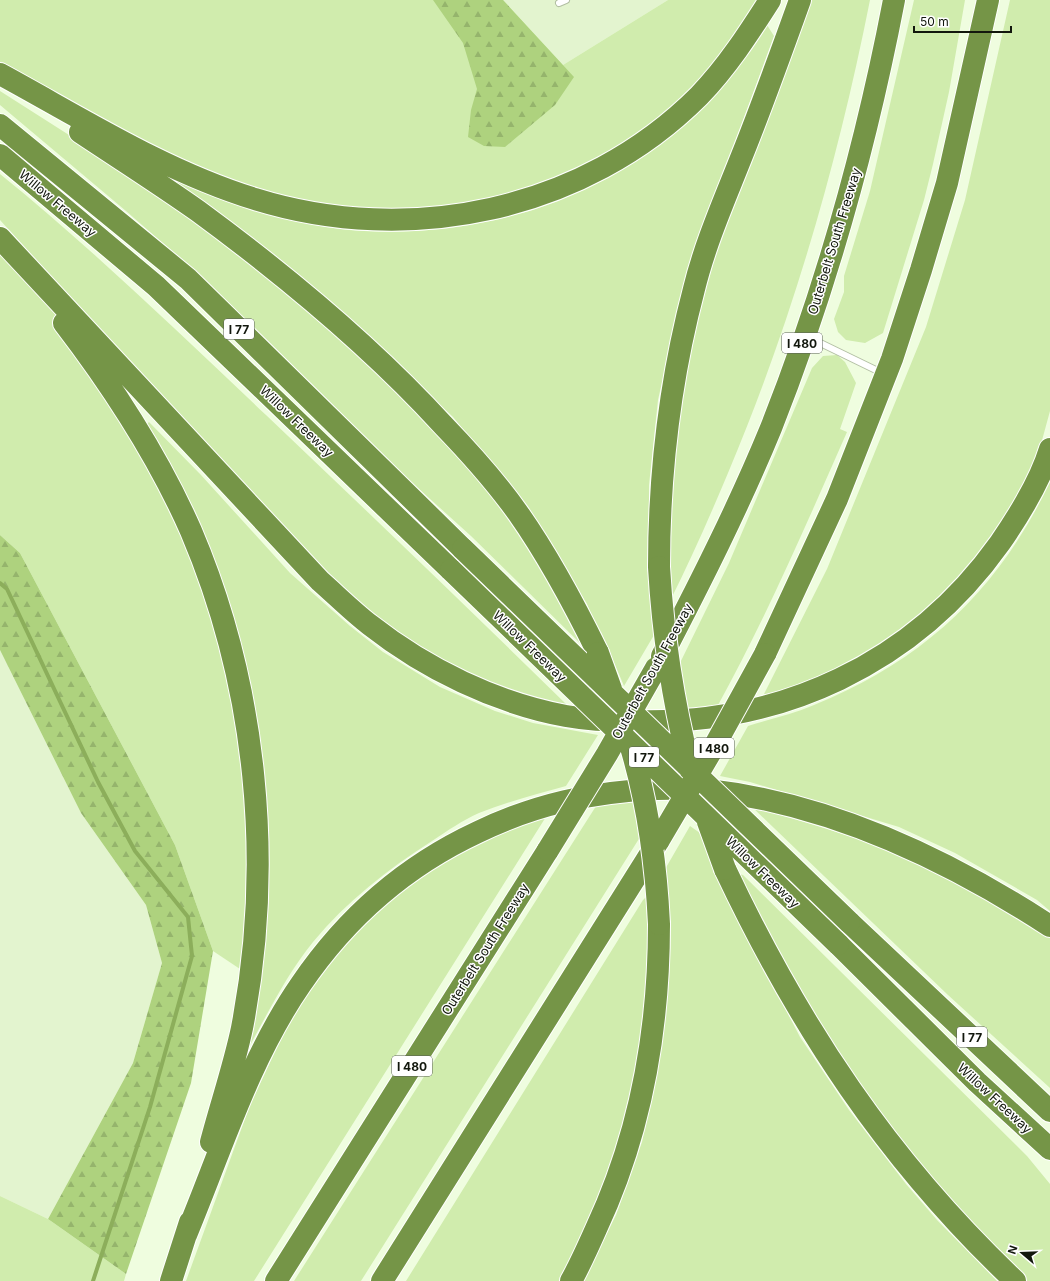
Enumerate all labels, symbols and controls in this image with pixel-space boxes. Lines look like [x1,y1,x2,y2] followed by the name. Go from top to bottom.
[914,8,1011,34] scale bar
[920,14,949,29] text: 50 m
[16,166,100,240] street label: Willow Freeway
[804,166,864,316] street label: Outerbelt South Freeway
[224,319,254,339] road number: I 77
[782,333,822,353] road number: I 480
[257,382,337,460] street label: Willow Freeway
[608,600,696,742] street label: Outerbelt South Freeway
[490,607,570,685] street label: Willow Freeway
[694,738,734,758] road number: I 480
[629,747,659,767] road number: I 77
[723,833,803,911] street label: Willow Freeway
[438,880,532,1018] street label: Outerbelt South Freeway
[957,1027,987,1047] road number: I 77
[392,1056,432,1076] road number: I 480
[954,1059,1036,1137] street label: Willow Freeway
[1002,1233,1042,1273] north arrow
[1005,1243,1021,1256] text: N

